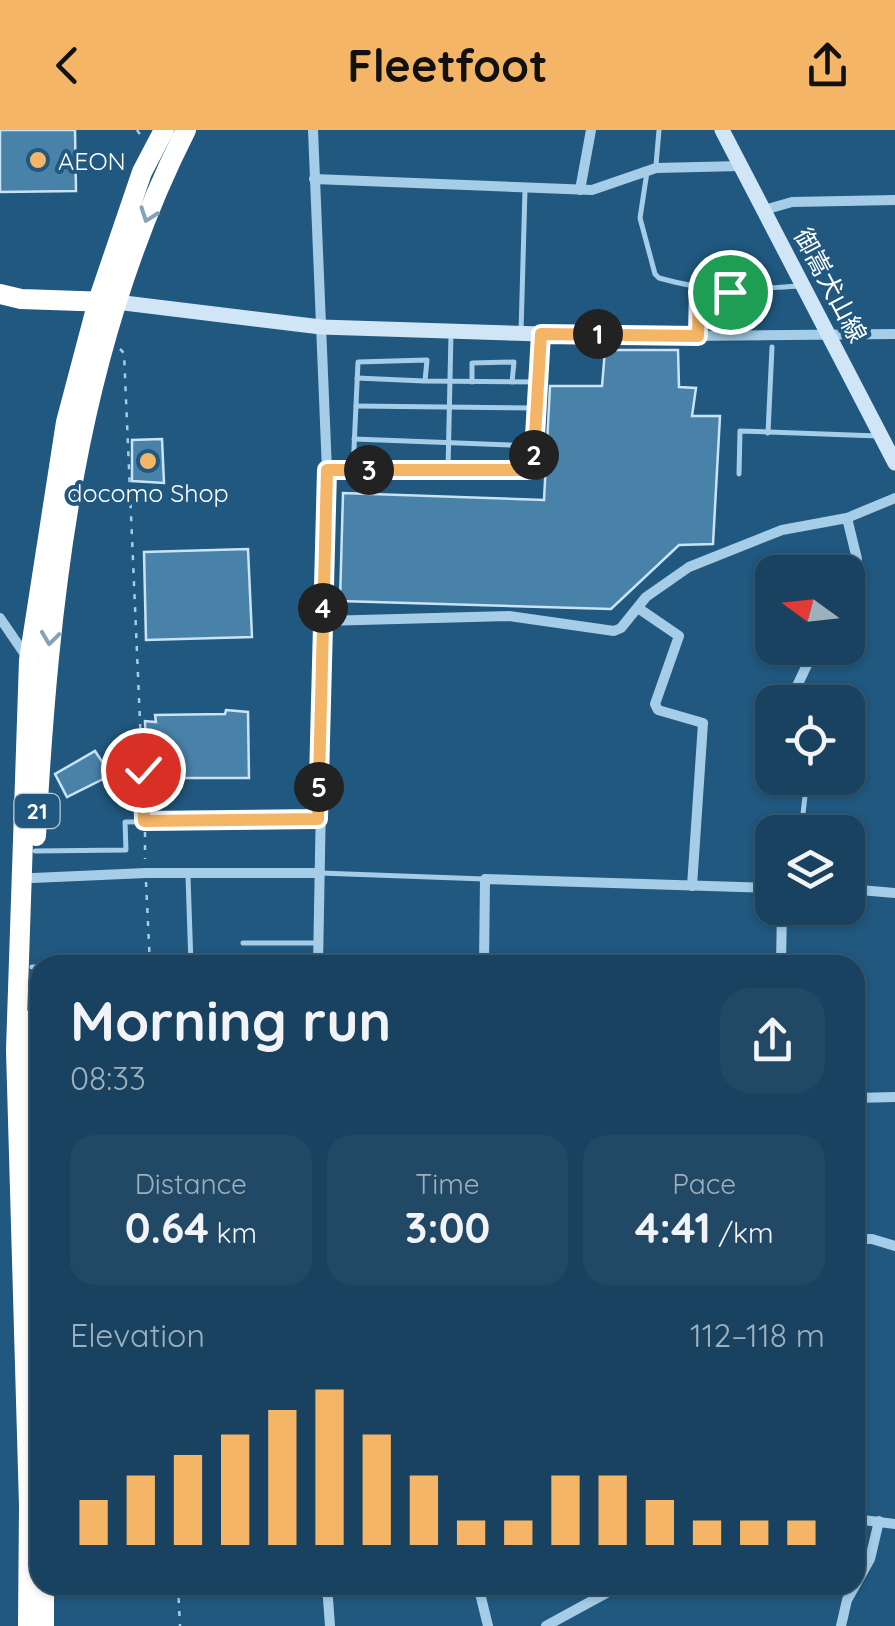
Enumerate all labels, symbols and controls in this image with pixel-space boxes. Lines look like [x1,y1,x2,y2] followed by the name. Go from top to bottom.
[347,37,548,93] text: Fleetfoot
[40,38,95,93] icon: back
[800,38,855,93] icon: share
[58,145,126,176] place label: AEON
[27,149,49,171] marker: AEON
[139,205,160,222] one-way arrow
[788,223,874,347] street label: 御嵩犬山線
[688,250,773,335] pin
[703,265,758,320] icon: arrive
[573,309,623,359] pin: 1
[593,316,603,351] text: 1
[509,430,559,480] pin: 2
[526,437,542,472] text: 2
[344,445,394,495] pin: 3
[137,450,159,472] marker: docomo Shop
[361,452,377,487] text: 3
[67,477,229,508] place label: docomo Shop
[755,555,865,665] north arrow
[755,555,865,925] map controls
[298,583,348,633] pin: 4
[315,590,331,625] text: 4
[41,629,62,646] one-way arrow
[755,685,865,795] button: locate
[101,728,186,813] pin
[116,743,171,798] icon: check
[294,762,344,812] pin: 5
[311,769,327,804] text: 5
[15,794,60,828] road number: 21
[755,815,865,925] button: layers
[70,986,391,1055] text: Morning run
[720,988,825,1093] button: share
[70,1058,146,1098] text: 08:33
[135,1166,247,1201] text: Distance
[415,1166,480,1201] text: Time
[672,1166,736,1201] text: Pace
[125,1201,209,1254] text: 0.64
[405,1201,490,1254] text: 3:00
[635,1201,711,1254] text: 4:41
[209,1215,257,1250] text: km
[711,1215,774,1250] text: /km
[70,1315,205,1355] text: Elevation
[690,1315,825,1355] text: 112–118 m

